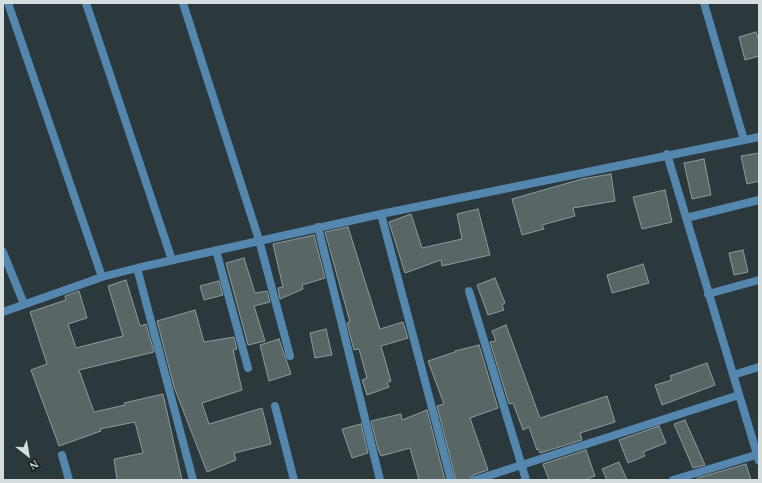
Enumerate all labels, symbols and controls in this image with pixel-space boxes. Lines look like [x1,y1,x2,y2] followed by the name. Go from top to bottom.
[8,435,48,475] north arrow
[28,458,41,472] text: N

